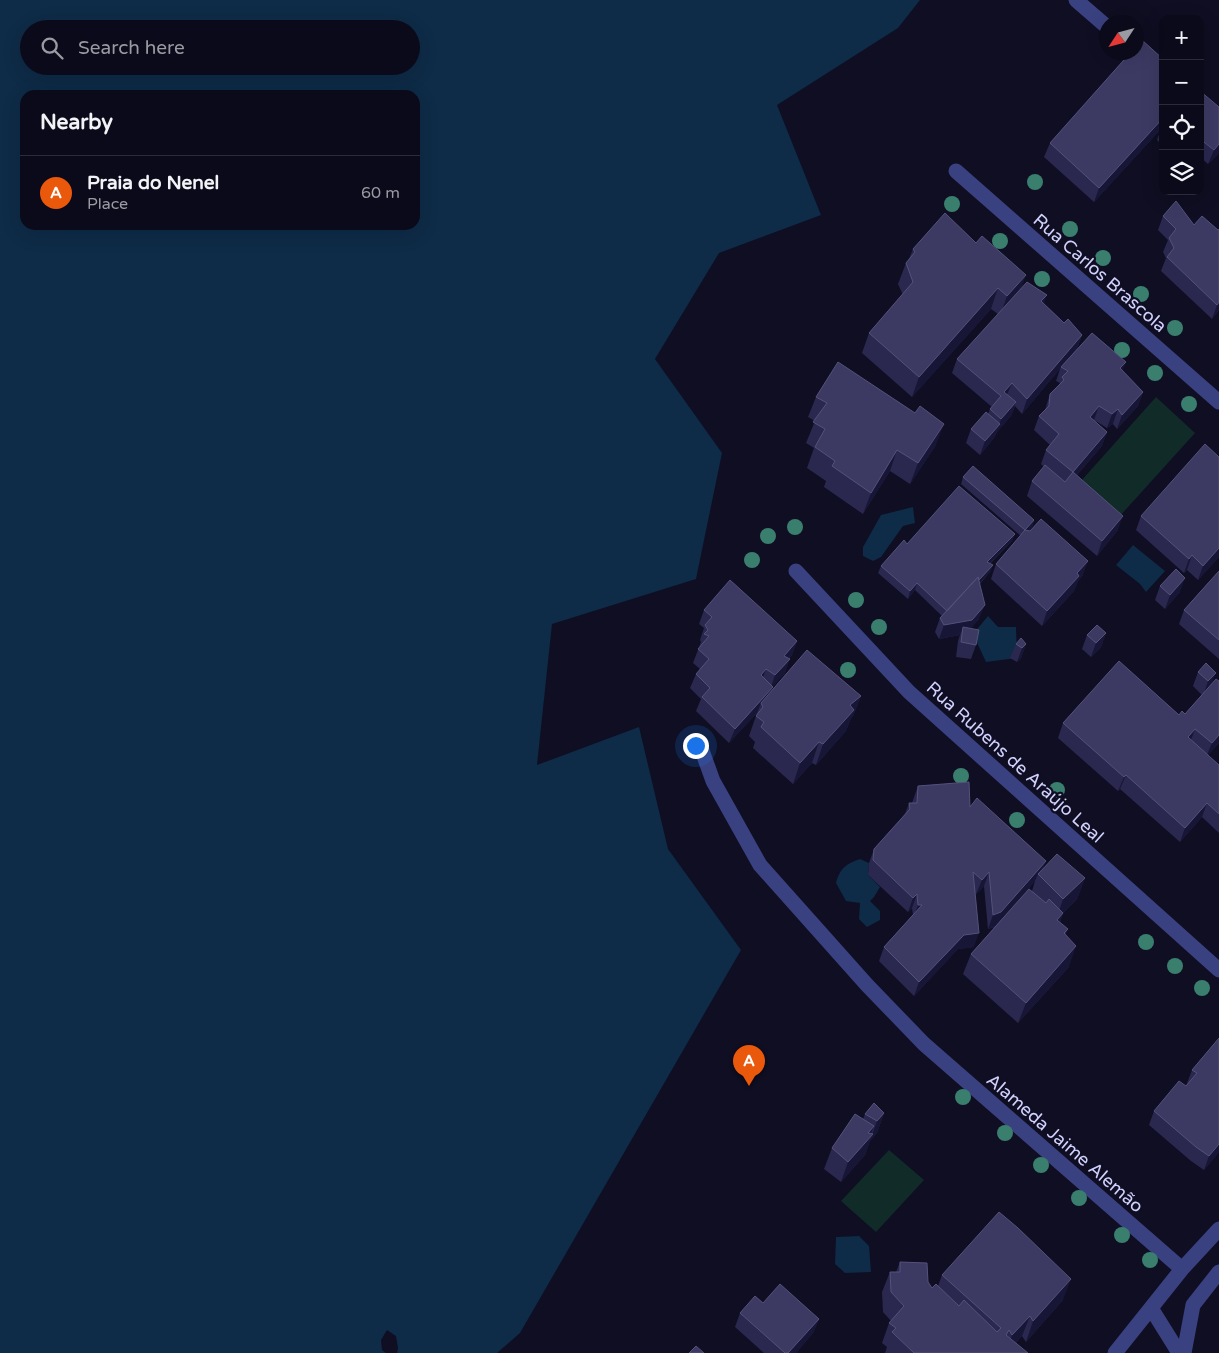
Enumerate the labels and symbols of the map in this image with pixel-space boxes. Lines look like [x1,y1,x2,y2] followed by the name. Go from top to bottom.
[1099,15,1144,60] north arrow
[1029,209,1171,337] street label: Rua Carlos Brascola
[922,677,1108,847] street label: Rua Rubens de Araújo Leal
[683,733,709,759] your location
[733,1045,765,1086] pin: A
[982,1069,1148,1217] street label: Alameda Jaime Alemão

